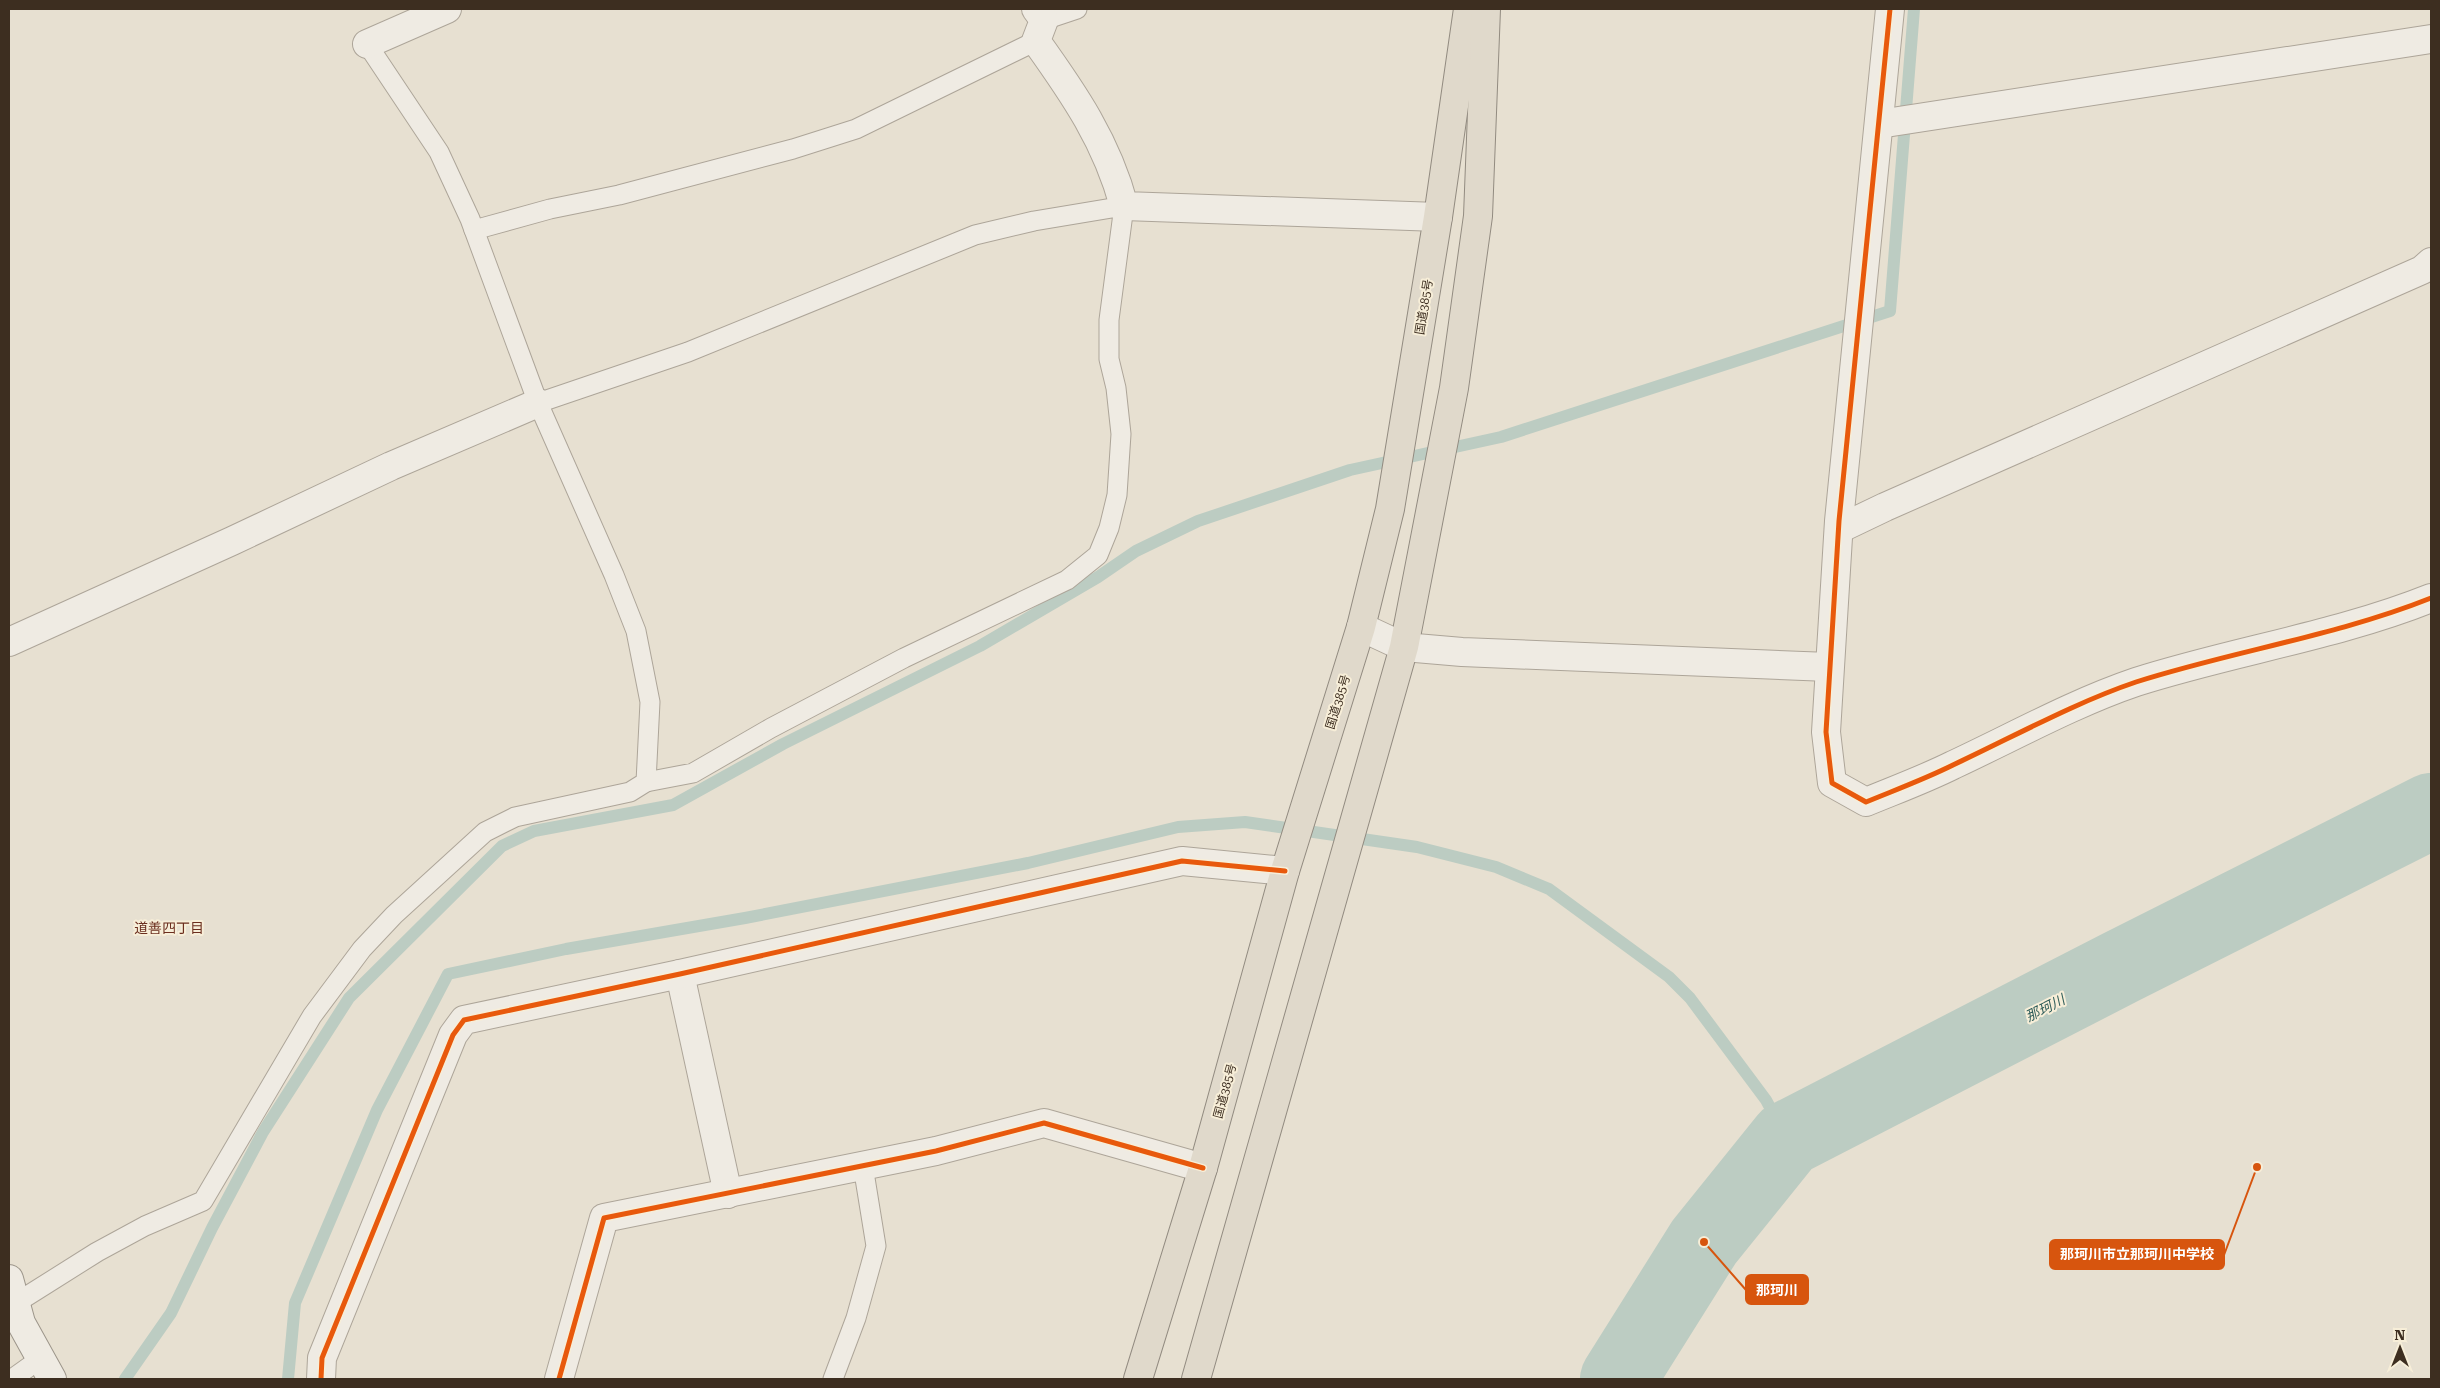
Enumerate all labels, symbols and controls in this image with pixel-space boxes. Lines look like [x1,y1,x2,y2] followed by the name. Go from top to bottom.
[1413,278,1435,336] street label: 国道385号
[1323,673,1353,731] street label: 国道385号
[134,920,204,936] district label: 道善四丁目
[2023,990,2069,1025] water label: 那珂川
[1211,1062,1239,1120] street label: 国道385号
[2050,1240,2224,1269] callout: 那珂川市立那珂川中学校
[2060,1246,2214,1262] text: 那珂川市立那珂川中学校
[1746,1275,1808,1304] callout: 那珂川
[1756,1282,1798,1298] text: 那珂川
[2375,1323,2425,1373] north arrow
[2395,1327,2406,1343] text: N

